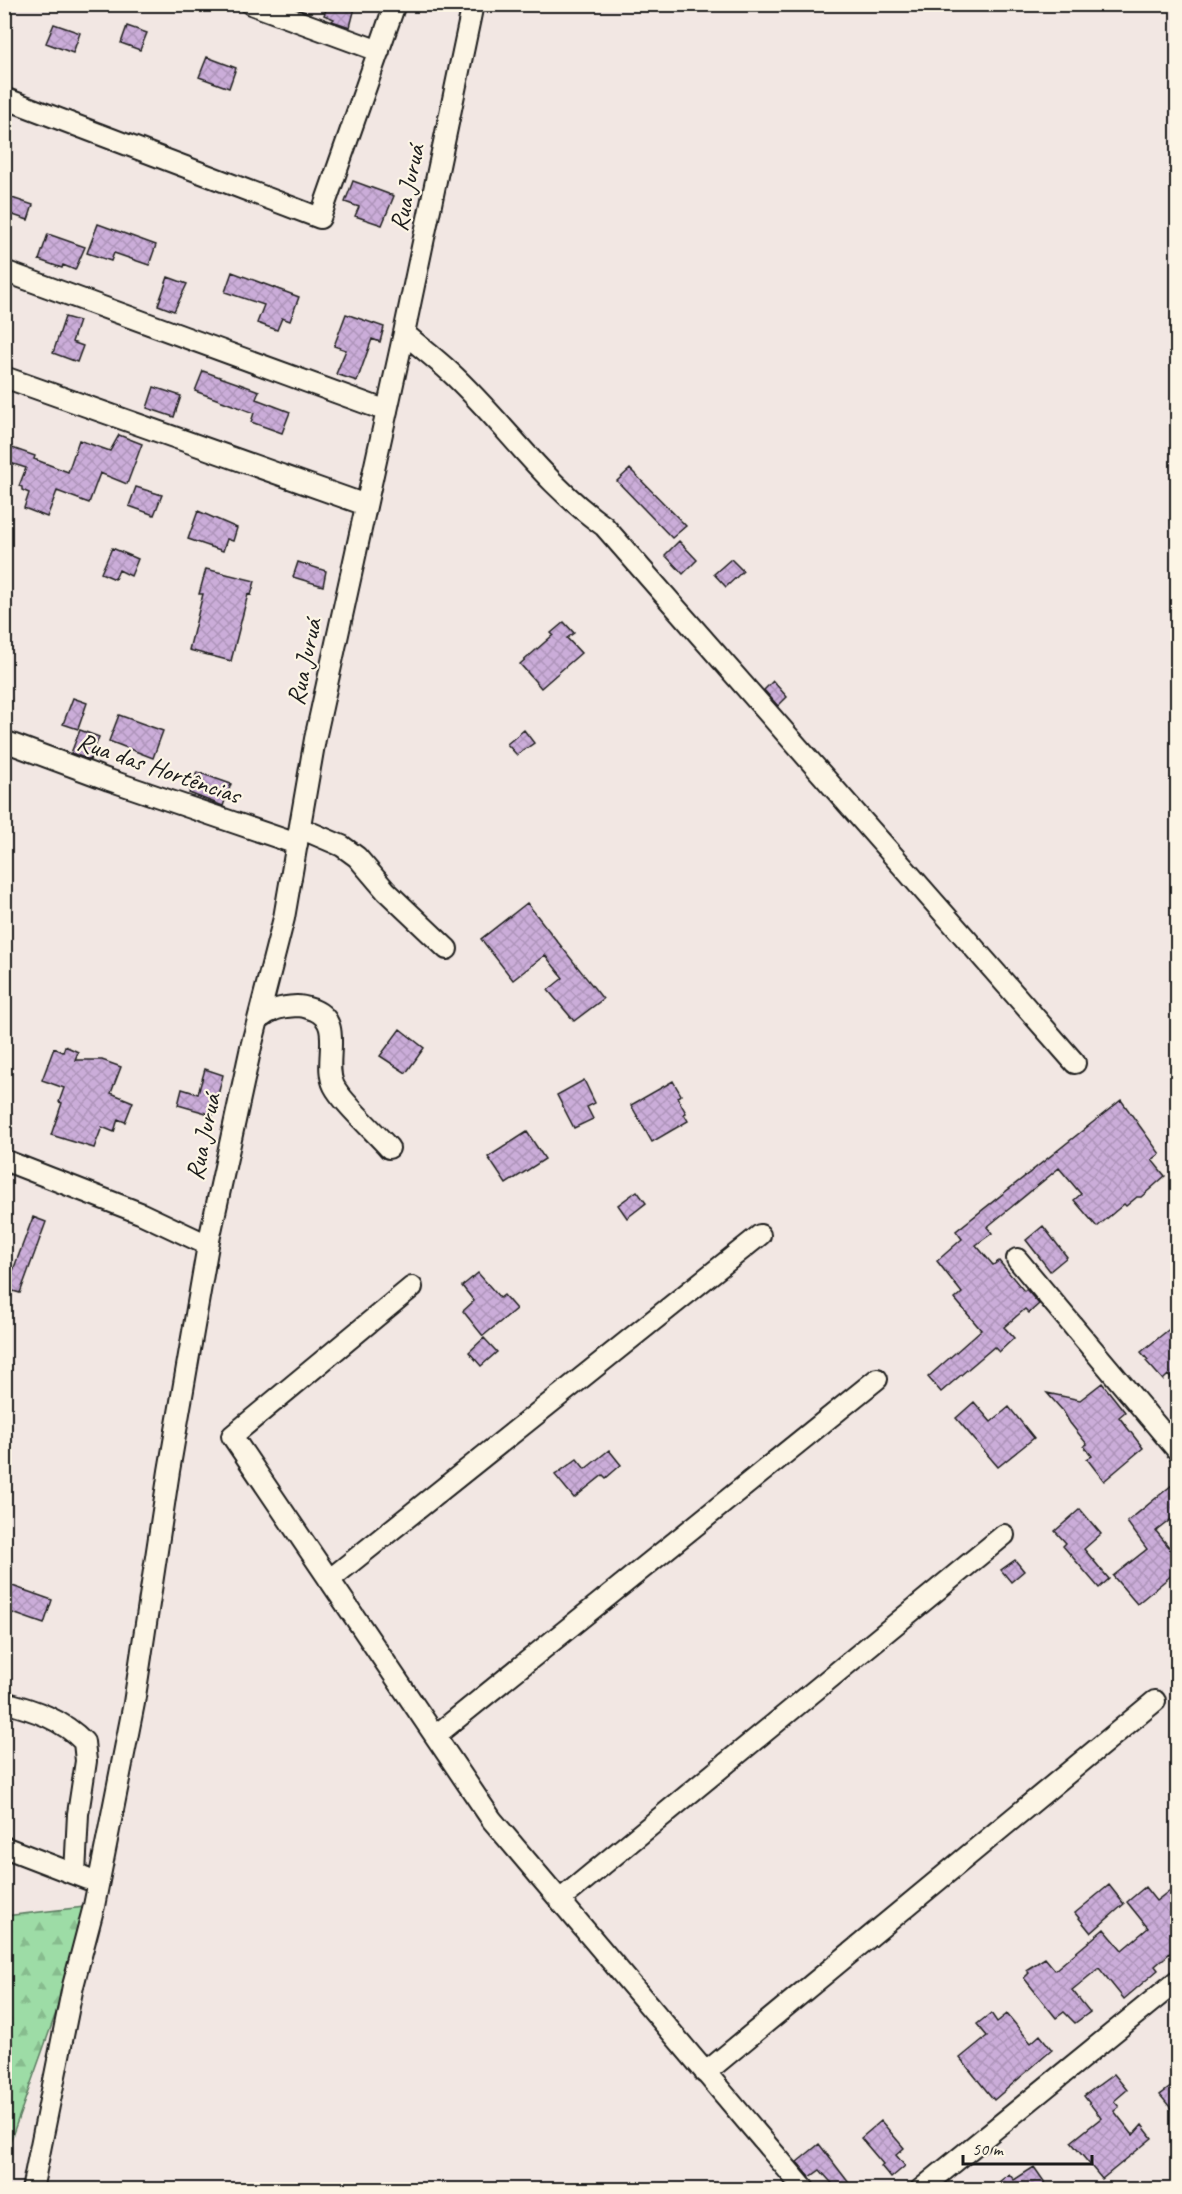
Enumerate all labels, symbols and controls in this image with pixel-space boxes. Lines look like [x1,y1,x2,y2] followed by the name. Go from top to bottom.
[382,139,433,234] street label: Rua Juruá
[279,613,330,708] street label: Rua Juruá
[73,725,247,812] street label: Rua das Hortências
[178,1088,229,1183] street label: Rua Juruá
[963,2128,1092,2166] scale bar
[972,2138,1005,2160] text: 50 m

